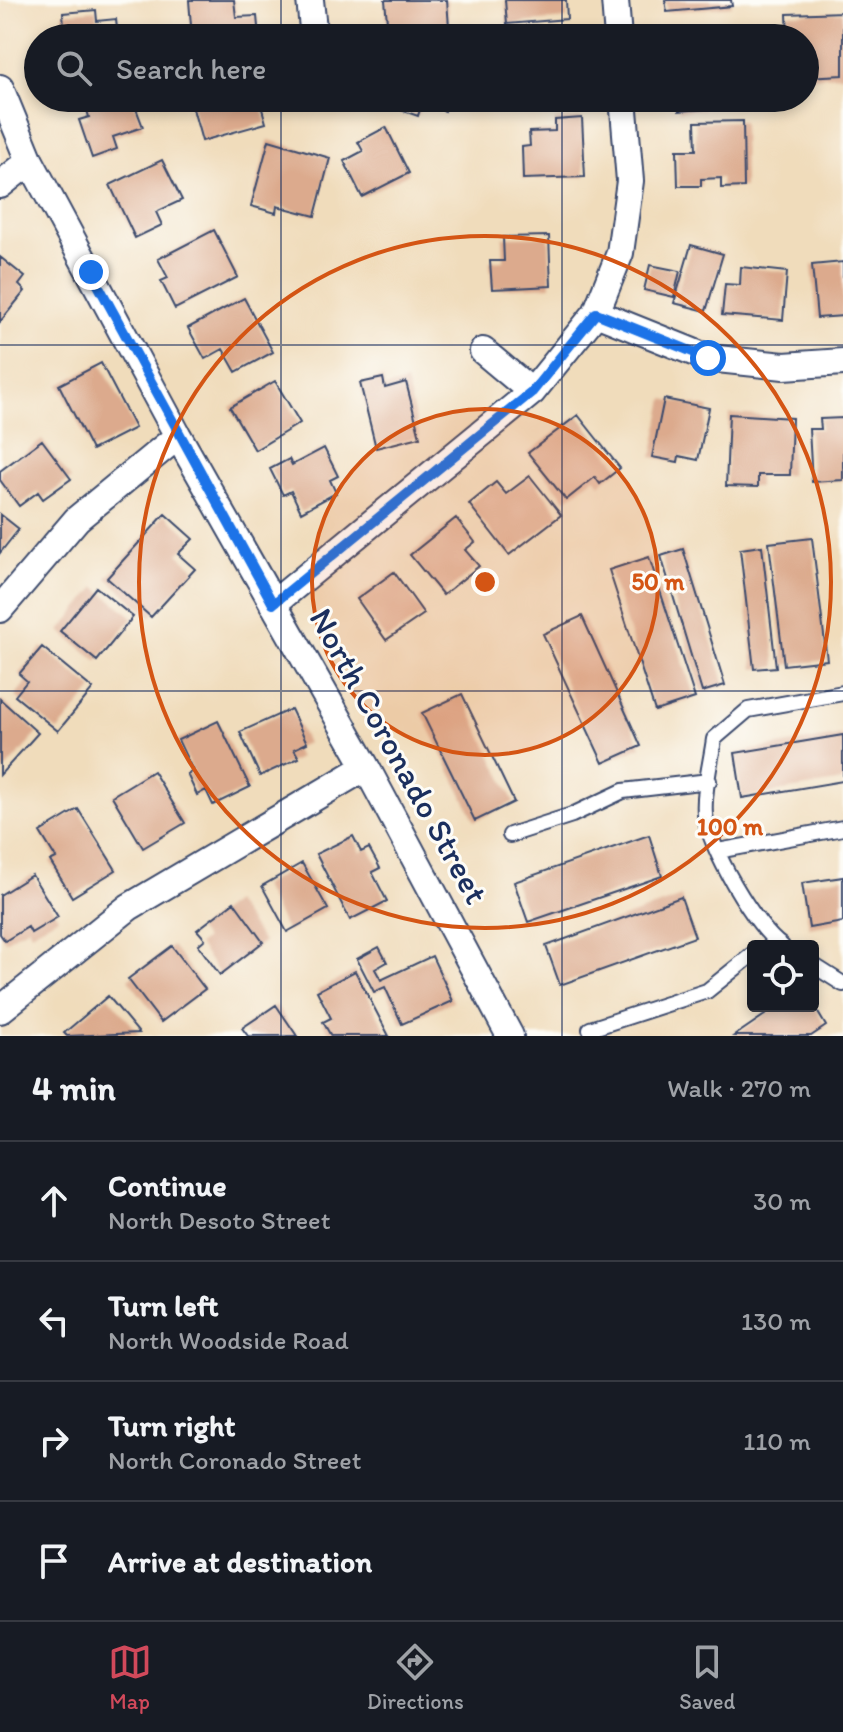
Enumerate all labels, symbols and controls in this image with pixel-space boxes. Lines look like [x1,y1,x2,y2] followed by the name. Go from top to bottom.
[24,24,819,112] search box
[52,46,96,90] icon: search
[116,50,266,87] text: Search here
[73,254,109,290] route end
[690,340,726,376] route start
[632,567,685,596] text: 50 m
[471,568,499,596] centre of rings
[301,601,497,911] street label: North Coronado Street
[697,812,764,841] text: 100 m
[747,940,819,1012] map controls
[747,940,819,1012] button: locate
[32,1068,116,1109] text: 4 min
[667,1072,811,1104] text: Walk · 270 m
[108,1167,227,1204] text: Continue
[32,1179,76,1223] icon: ahead
[753,1185,811,1217] text: 30 m
[108,1204,330,1236] text: North Desoto Street
[108,1287,219,1324] text: Turn left
[32,1299,76,1343] icon: left
[741,1305,811,1337] text: 130 m
[108,1324,349,1356] text: North Woodside Road
[108,1407,236,1444] text: Turn right
[32,1419,76,1463] icon: right
[743,1425,811,1457] text: 110 m
[108,1444,362,1476] text: North Coronado Street
[32,1539,76,1583] icon: arrive
[108,1543,372,1580] text: Arrive at destination
[108,1640,152,1715] tab: Map
[367,1640,464,1715] tab: Directions
[679,1640,735,1715] tab: Saved

